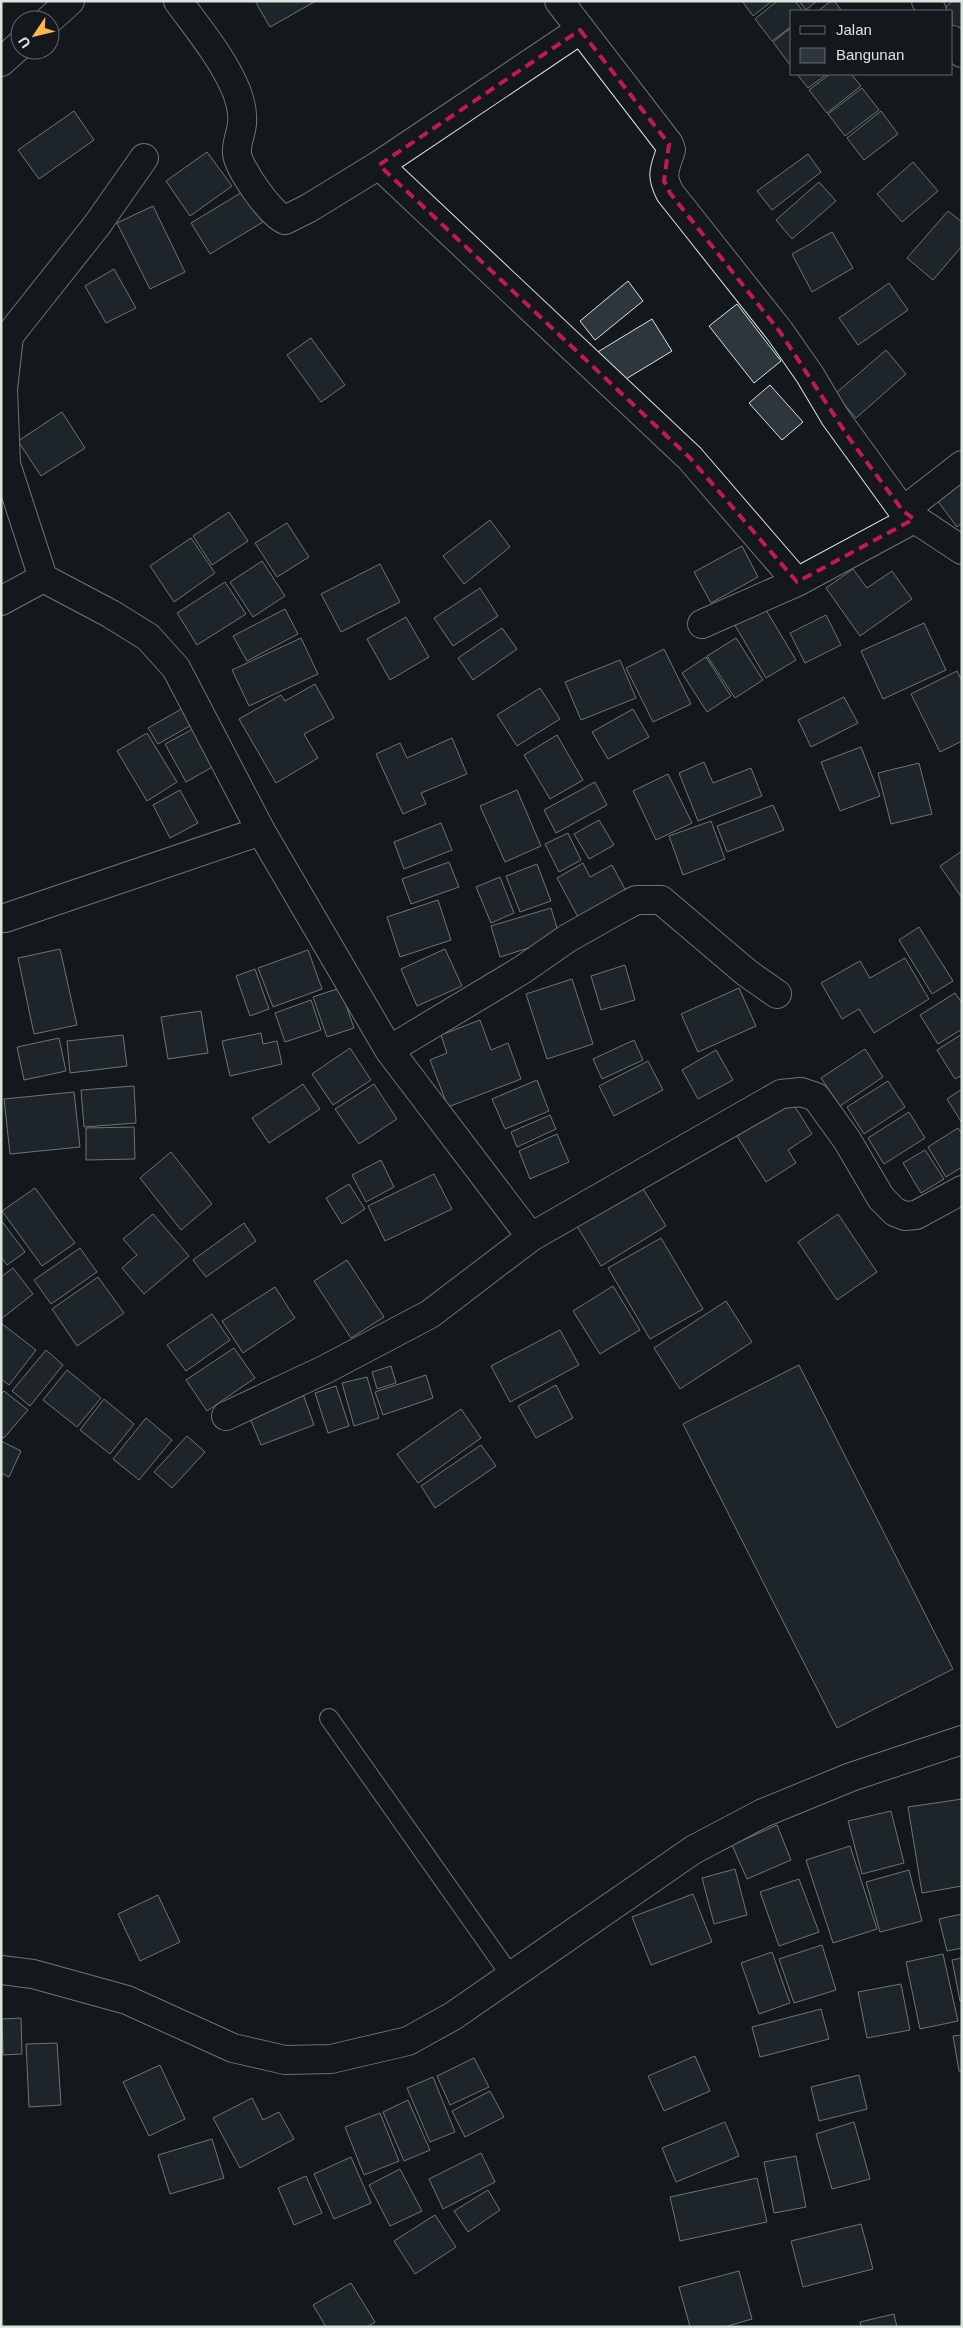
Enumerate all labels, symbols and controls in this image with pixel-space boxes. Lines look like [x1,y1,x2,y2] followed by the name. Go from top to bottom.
[10,10,60,60] north arrow
[790,10,953,75] legend
[836,21,872,38] text: Jalan
[15,34,34,51] text: U
[836,46,904,63] text: Bangunan

